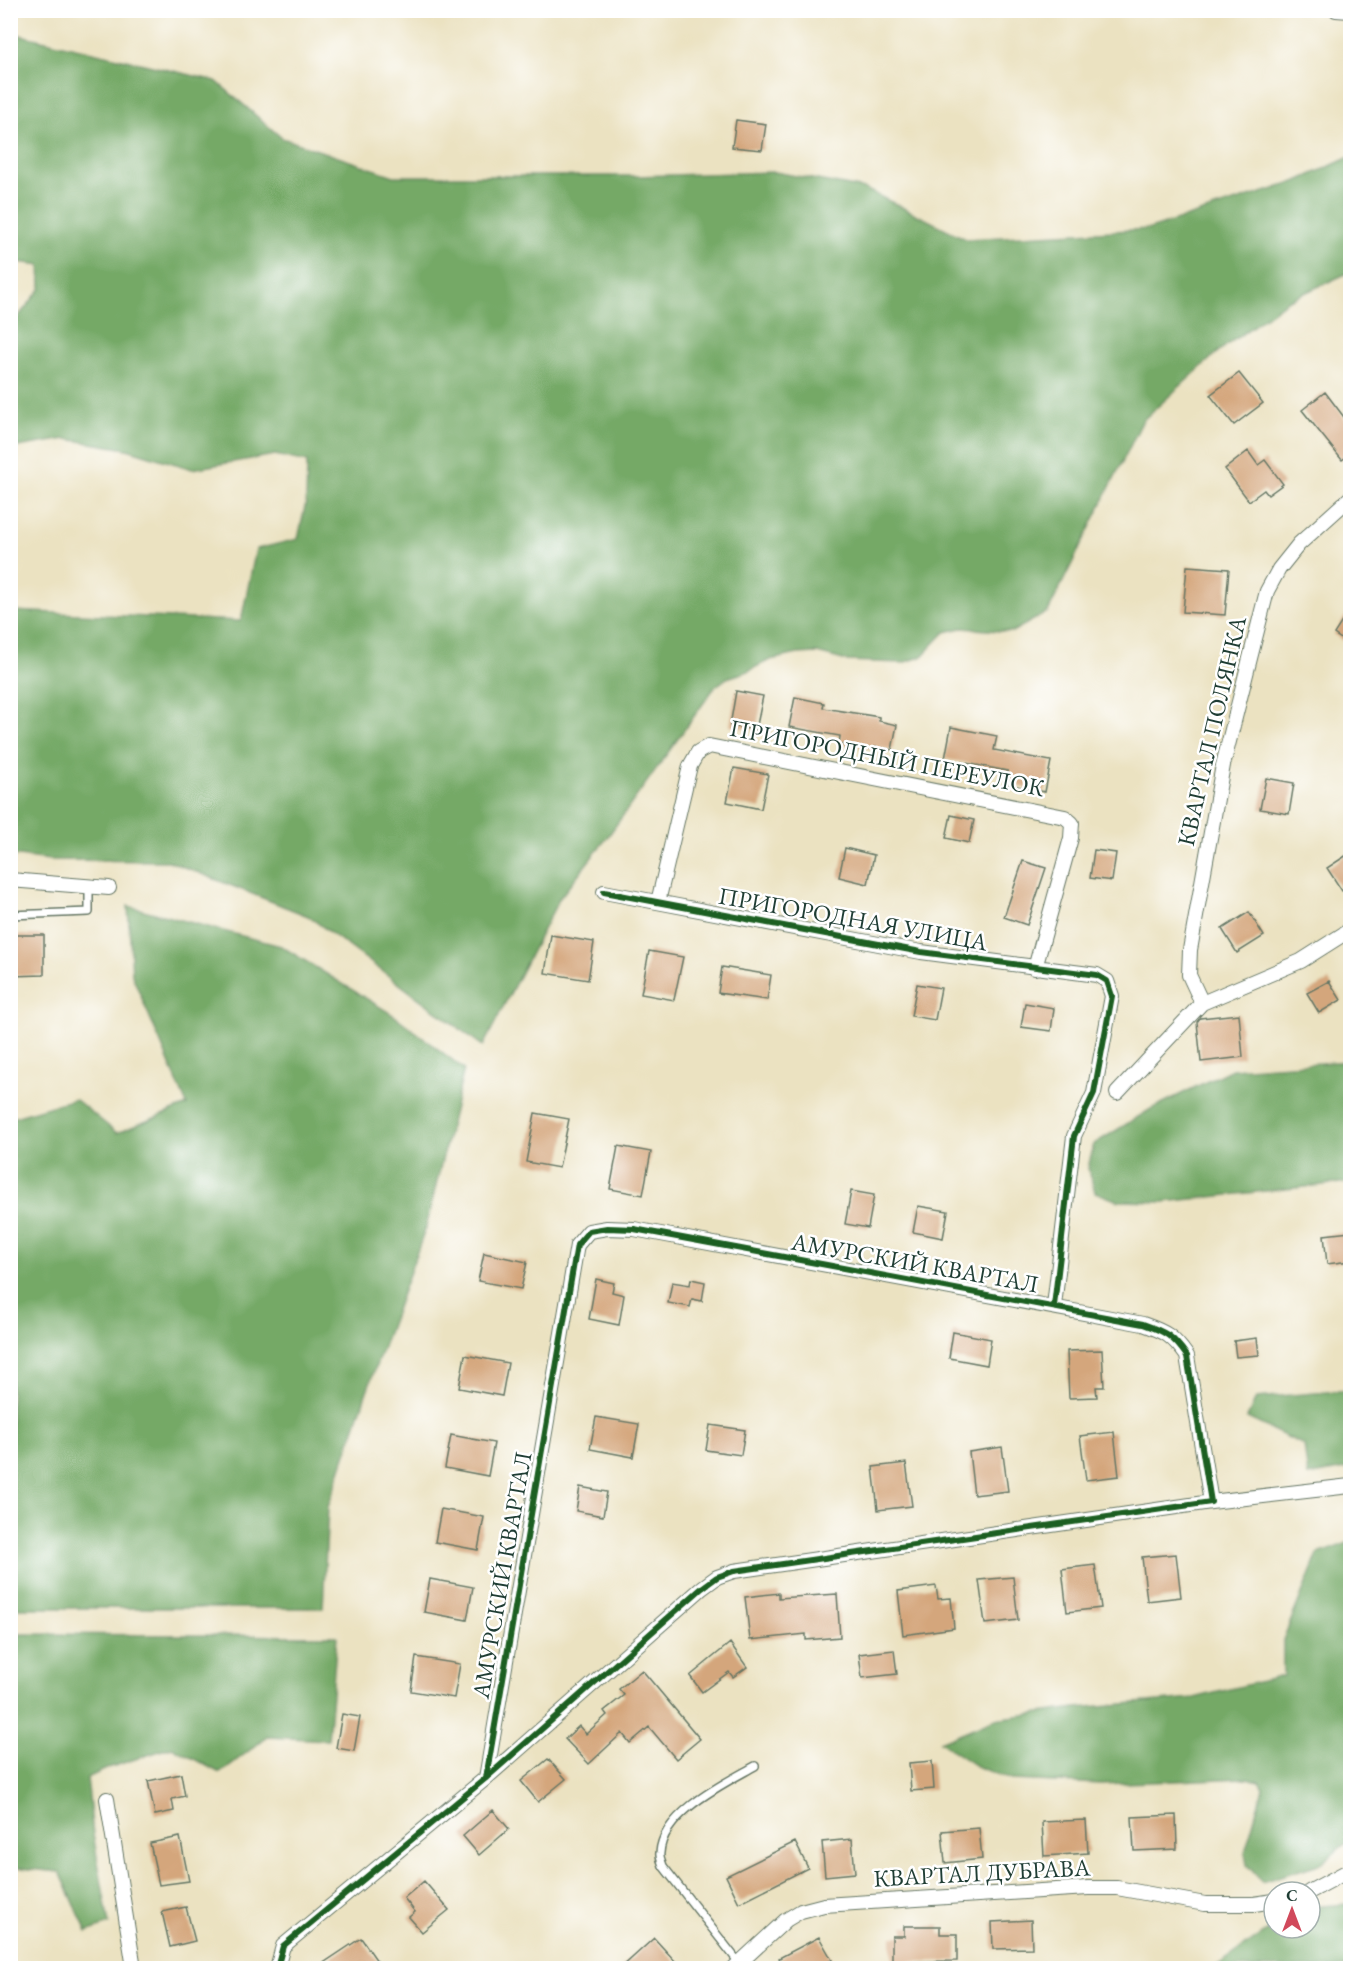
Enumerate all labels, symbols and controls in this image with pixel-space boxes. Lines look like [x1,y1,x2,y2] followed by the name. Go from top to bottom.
[1170,613,1253,849] street label: КВАРТАЛ ПОЛЯНКА
[727,712,1047,803] street label: ПРИГОРОДНЫЙ ПЕРЕУЛОК
[716,880,990,958] street label: ПРИГОРОДНАЯ УЛИЦА
[788,1225,1041,1300] street label: АМУРСКИЙ КВАРТАЛ
[464,1449,539,1702] street label: АМУРСКИЙ КВАРТАЛ
[873,1851,1092,1894] street label: КВАРТАЛ ДУБРАВА
[1262,1880,1322,1940] north arrow
[1286,1885,1298,1906] text: С

